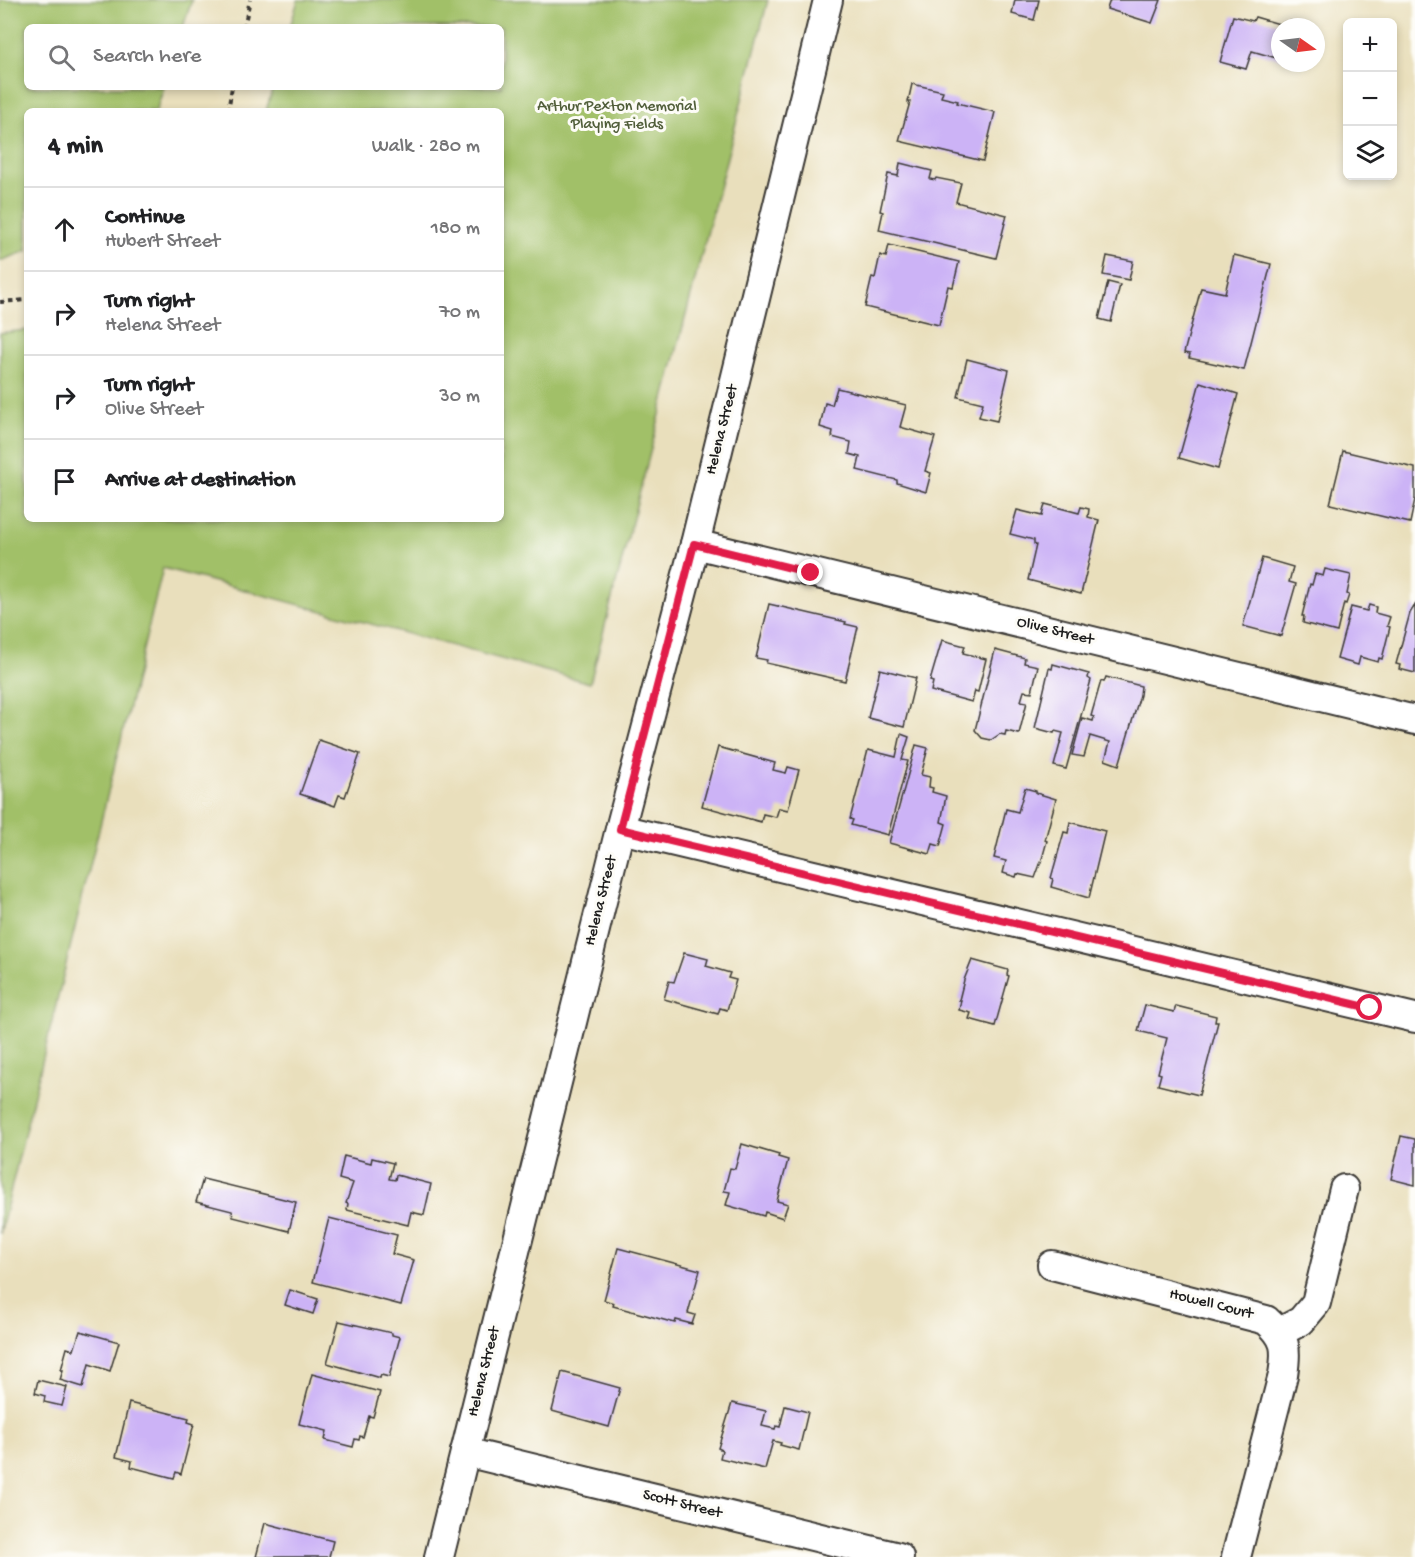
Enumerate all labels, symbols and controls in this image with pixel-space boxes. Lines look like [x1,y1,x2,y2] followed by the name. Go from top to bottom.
[1271,18,1325,72] north arrow
[1343,18,1397,180] map controls
[1343,18,1397,72] button: +
[24,24,504,90] search box
[45,41,78,74] icon: search
[93,44,201,70] text: Search here
[1343,72,1397,126] button: −
[537,98,697,135] park label: Arthur Pexton Memorial Playing Fields
[1343,126,1397,180] button: layers
[48,132,103,163] text: 4 min
[372,136,480,159] text: Walk · 280 m
[105,205,185,231] text: Continue
[48,213,81,246] icon: ahead
[431,218,480,241] text: 180 m
[105,231,220,254] text: Hubert Street
[105,289,193,315] text: Turn right
[48,297,81,330] icon: right
[439,302,480,325] text: 70 m
[105,315,220,338] text: Helena Street
[105,373,193,399] text: Turn right
[48,381,81,414] icon: right
[703,382,744,477] street label: Helena Street
[439,386,480,409] text: 30 m
[105,399,203,422] text: Olive Street
[48,465,81,498] icon: arrive
[105,468,295,494] text: Arrive at destination
[797,559,823,585] route end
[1015,613,1097,651] street label: Olive Street
[582,853,623,948] street label: Helena Street
[1356,994,1382,1020] route start
[1167,1285,1256,1325] street label: Howell Court
[465,1324,506,1419] street label: Helena Street
[641,1486,725,1524] street label: Scott Street

